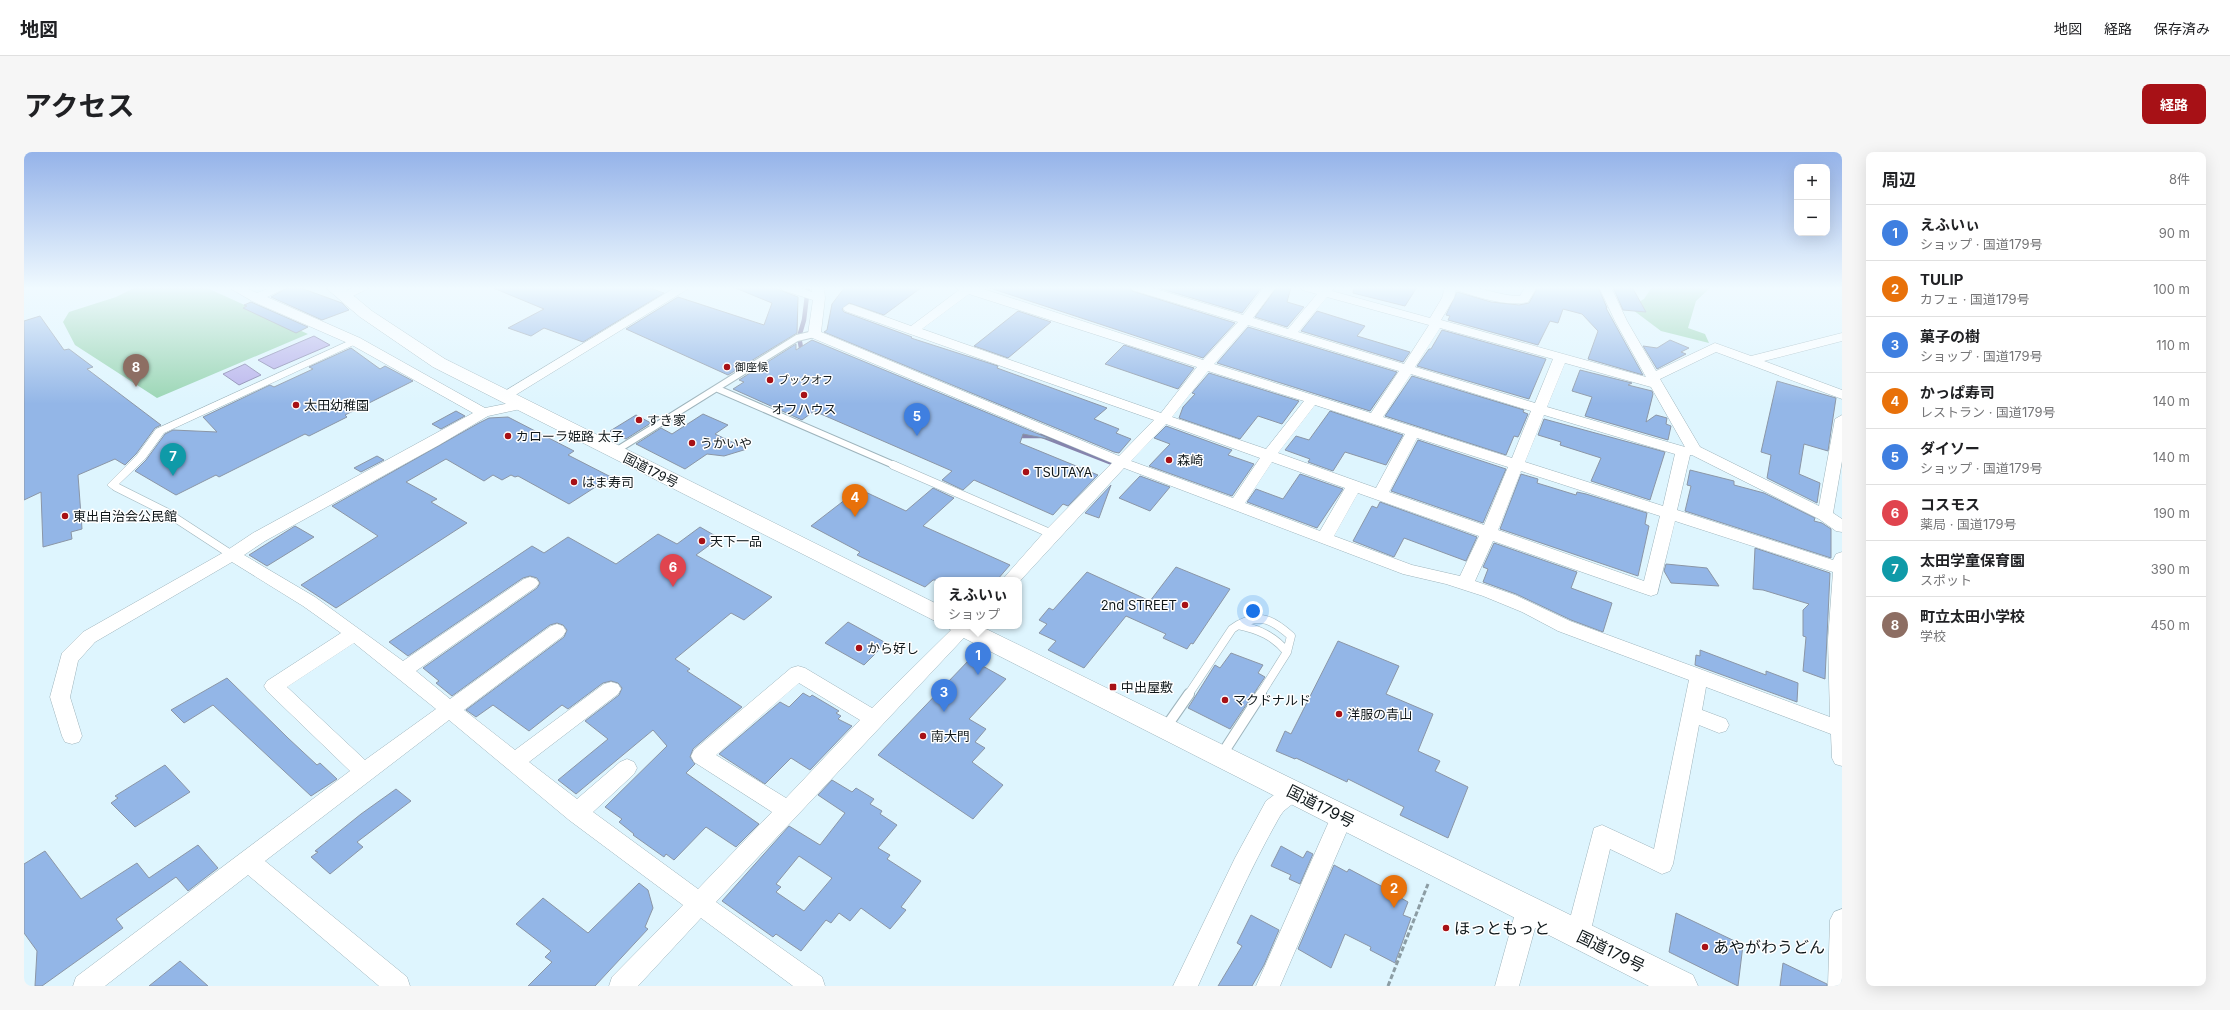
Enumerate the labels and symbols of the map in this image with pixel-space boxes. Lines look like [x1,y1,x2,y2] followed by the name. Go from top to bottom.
[123,354,149,387] pin: 8
[734,360,768,374] place label: 御座候
[722,362,732,372] marker: 御座候
[778,373,833,387] place label: ブックオフ
[765,375,775,385] marker: ブックオフ
[799,390,809,400] marker: オフハウス
[304,397,369,413] place label: 太田幼稚園
[291,400,301,410] marker: 太田幼稚園
[771,401,837,417] place label: オフハウス
[904,403,930,436] pin: 5
[647,412,686,428] place label: すき家
[634,415,644,425] marker: すき家
[516,428,624,444] place label: カローラ姫路 太子
[503,431,513,441] marker: カローラ姫路 太子
[700,435,752,451] place label: うかいや
[687,438,697,448] marker: うかいや
[160,443,186,476] pin: 7
[621,449,681,491] street label: 国道179号
[1177,452,1203,468] place label: 森崎
[1164,455,1174,465] marker: 森崎
[1034,464,1093,480] place label: TSUTAYA
[1021,467,1031,477] marker: TSUTAYA
[582,474,634,490] place label: はま寿司
[569,477,579,487] marker: はま寿司
[842,484,868,517] pin: 4
[73,508,177,524] place label: 東出自治会公民館
[60,511,70,521] marker: 東出自治会公民館
[710,533,762,549] place label: 天下一品
[697,536,707,546] marker: 天下一品
[660,554,686,587] pin: 6
[1101,597,1177,613] place label: 2nd STREET
[1180,600,1190,610] marker: 2nd STREET
[1243,601,1263,621] your location
[867,640,919,656] place label: から好し
[965,642,991,675] pin: 1
[854,643,864,653] marker: から好し
[931,679,957,712] pin: 3
[1121,679,1173,695] place label: 中出屋敷
[1108,682,1118,692] marker: 中出屋敷
[1233,692,1311,708] place label: マクドナルド
[1220,695,1230,705] marker: マクドナルド
[1347,706,1412,722] place label: 洋服の青山
[1334,709,1344,719] marker: 洋服の青山
[931,728,970,744] place label: 南大門
[918,731,928,741] marker: 南大門
[1284,780,1358,832] street label: 国道179号
[1381,875,1407,908] pin: 2
[1454,918,1550,938] place label: ほっともっと
[1441,923,1451,933] marker: ほっともっと
[1574,926,1648,976] street label: 国道179号
[1713,937,1825,957] place label: あやがわうどん
[1700,942,1710,952] marker: あやがわうどん

